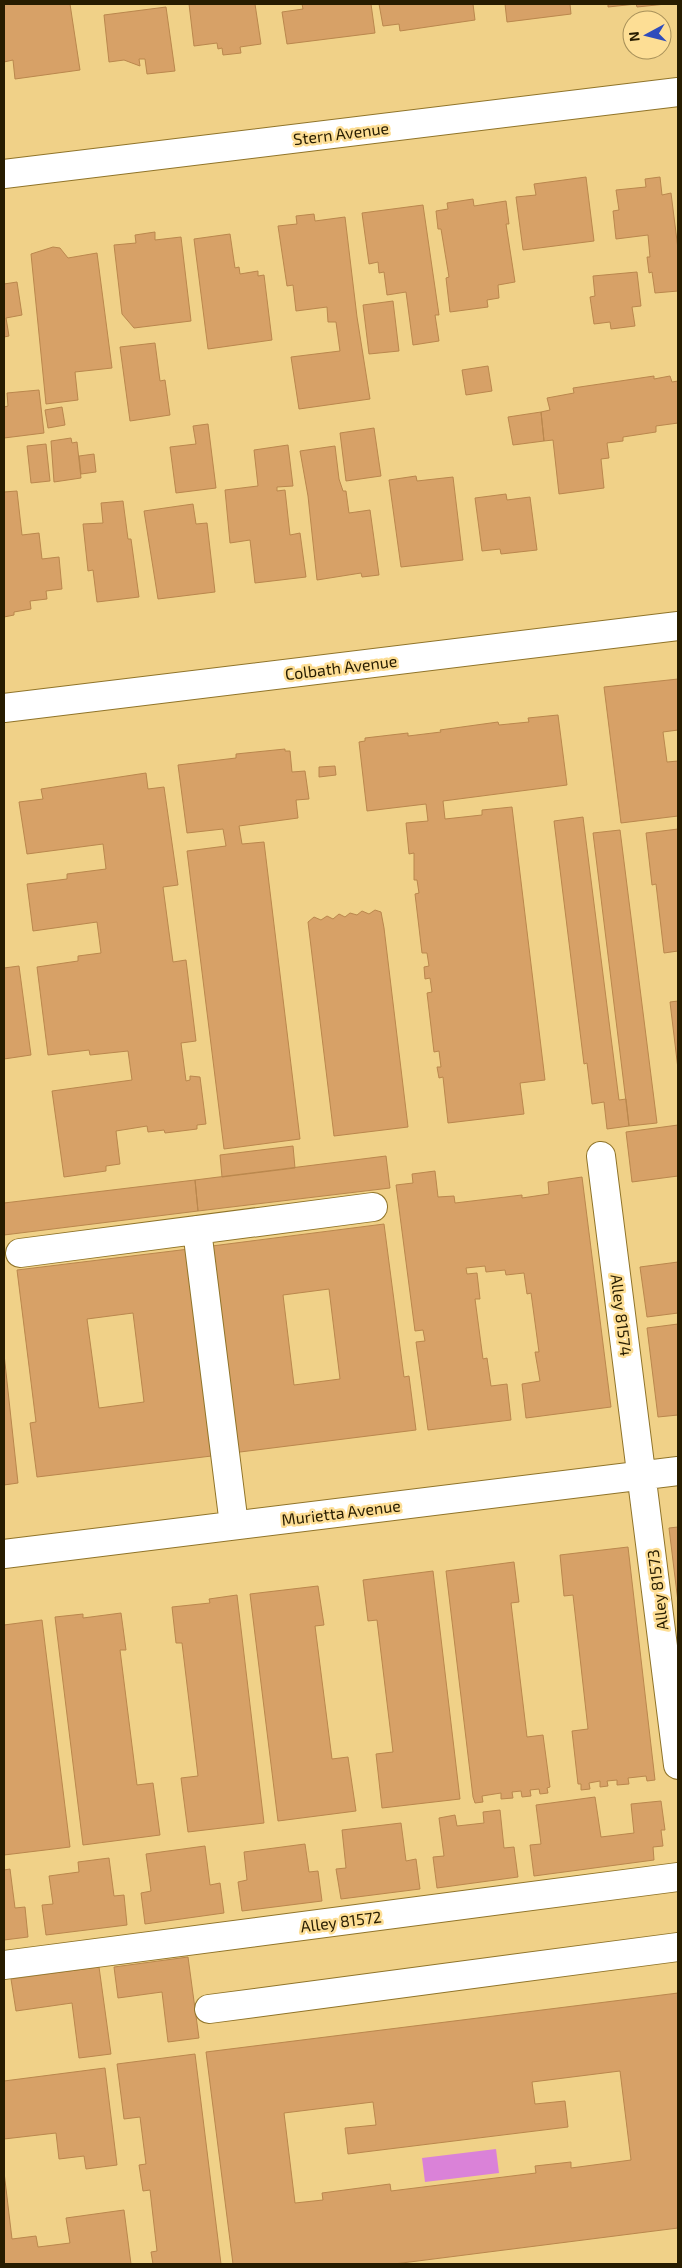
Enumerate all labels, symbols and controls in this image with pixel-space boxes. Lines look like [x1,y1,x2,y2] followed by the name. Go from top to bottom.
[622,10,672,60] north arrow
[625,31,643,43] text: N
[292,118,390,148] street label: Stern Avenue
[284,651,398,683] street label: Colbath Avenue
[608,1273,636,1357] street label: Alley 81574
[280,1495,402,1529] street label: Murietta Avenue
[643,1548,671,1632] street label: Alley 81573
[299,1907,383,1935] street label: Alley 81572

